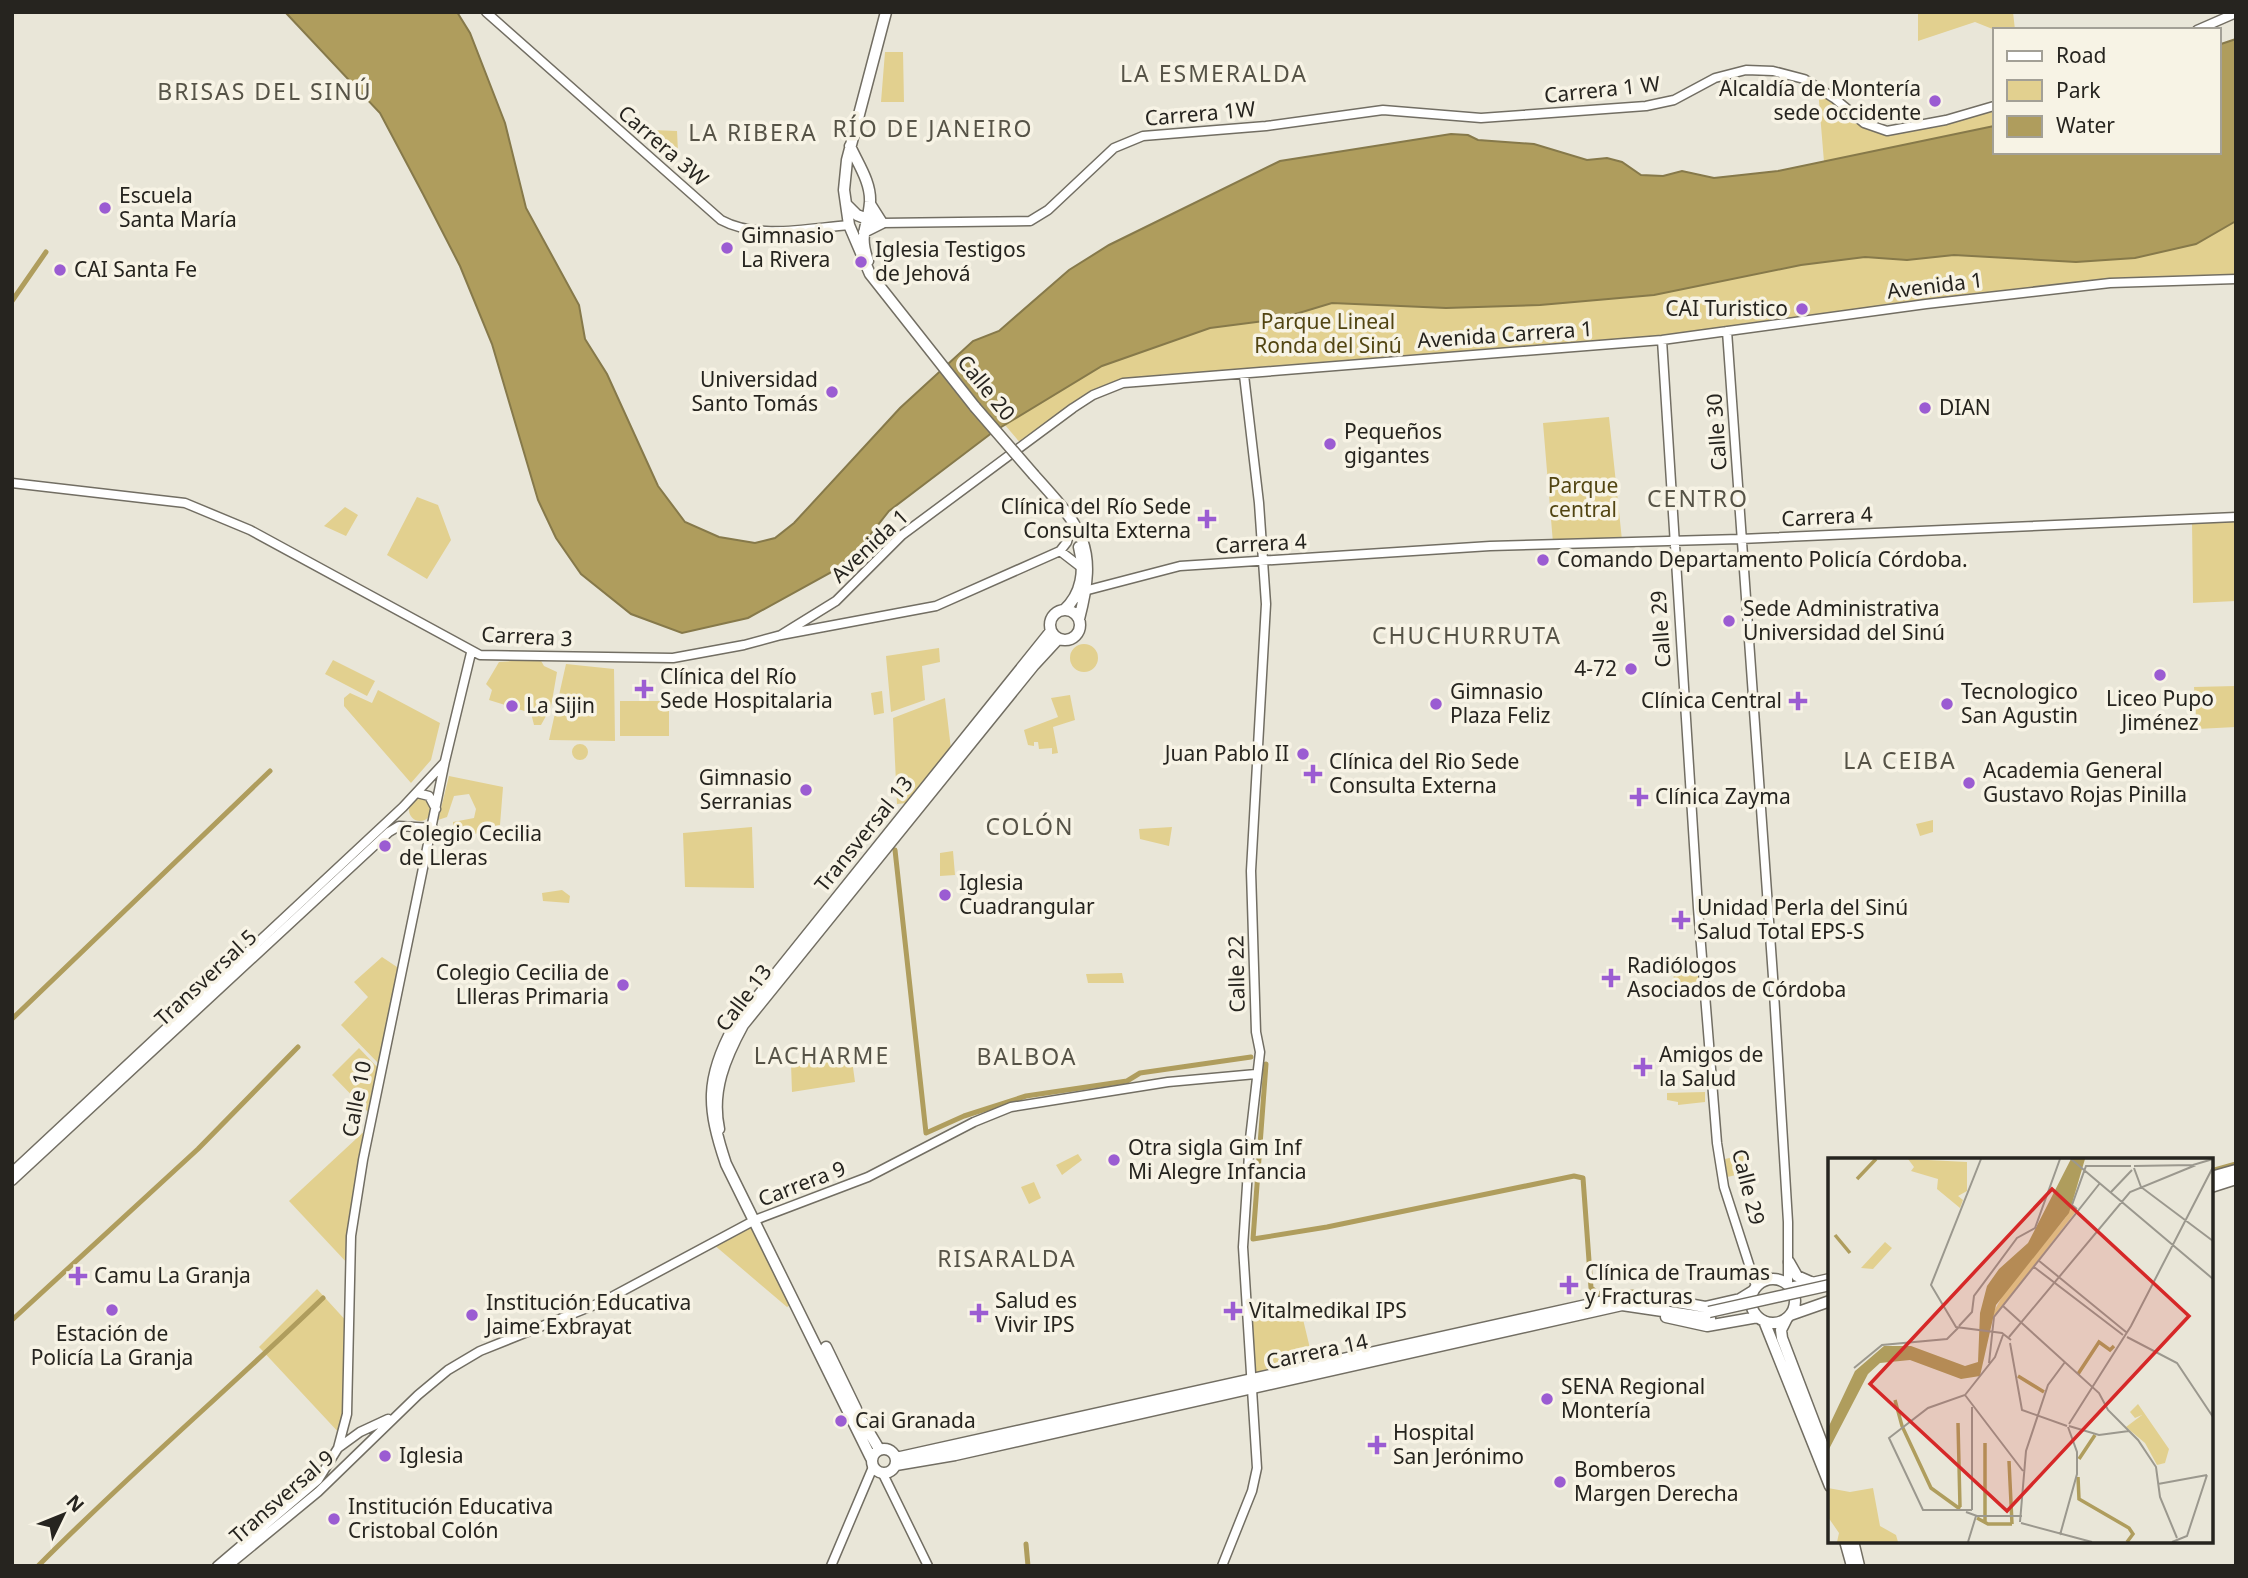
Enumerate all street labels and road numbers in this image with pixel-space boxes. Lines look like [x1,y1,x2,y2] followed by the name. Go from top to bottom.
[1543,69,1662,109] street label: Carrera 1 W
[1143,94,1257,132] street label: Carrera 1W
[613,98,715,192] street label: Carrera 3W
[1885,265,1984,305] street label: Avenida 1
[1416,314,1594,354] street label: Avenida Carrera 1
[952,349,1022,426] street label: Calle 20
[1699,393,1733,472] street label: Calle 30
[1781,500,1873,532] street label: Carrera 4
[824,502,914,588] street label: Avenida 1
[1215,527,1307,559] street label: Carrera 4
[1643,590,1677,669] street label: Calle 29
[481,620,573,652] street label: Carrera 3
[808,770,919,897] street label: Transversal 13
[148,923,262,1032] street label: Transversal 5
[1221,935,1251,1013] street label: Calle 22
[709,958,778,1037] street label: Calle 13
[335,1058,377,1139] street label: Calle 10
[1726,1146,1772,1228] street label: Calle 29
[754,1154,849,1213] street label: Carrera 9
[1263,1327,1370,1375] street label: Carrera 14
[223,1443,339,1549] street label: Transversal 9

